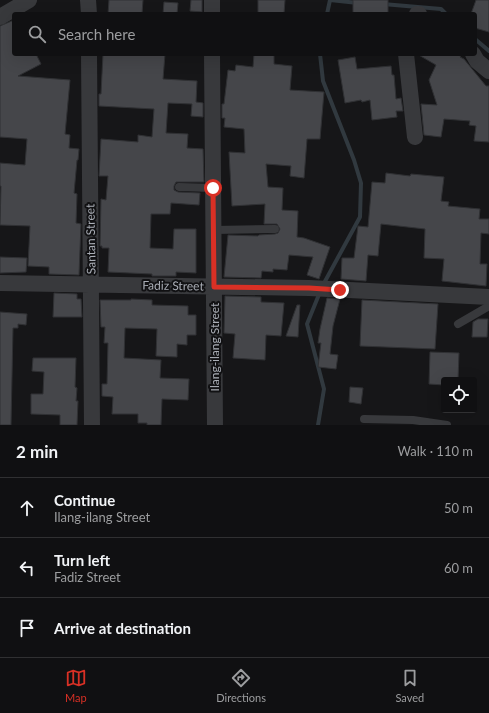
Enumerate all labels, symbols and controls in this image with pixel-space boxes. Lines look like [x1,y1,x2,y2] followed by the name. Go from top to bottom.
[12,12,477,56] search box
[26,23,48,45] icon: search
[58,25,135,43] text: Search here
[204,179,222,197] route start
[82,203,99,274] street label: Santan Street
[142,277,205,294] street label: Fadiz Street
[331,281,349,299] route end
[207,302,222,391] street label: Ilang-ilang Street
[441,377,477,413] map controls
[441,377,477,413] button: locate
[16,441,58,462] text: 2 min
[397,443,473,459] text: Walk · 110 m
[54,491,115,509] text: Continue
[16,497,38,519] icon: ahead
[444,500,473,516] text: 50 m
[54,509,150,525] text: Ilang-ilang Street
[54,551,110,569] text: Turn left
[16,557,38,579] icon: left
[444,560,473,576] text: 60 m
[54,569,121,585] text: Fadiz Street
[16,617,38,639] icon: arrive
[54,619,191,637] text: Arrive at destination
[65,667,87,704] tab: Map
[216,667,266,704] tab: Directions
[395,667,424,704] tab: Saved

